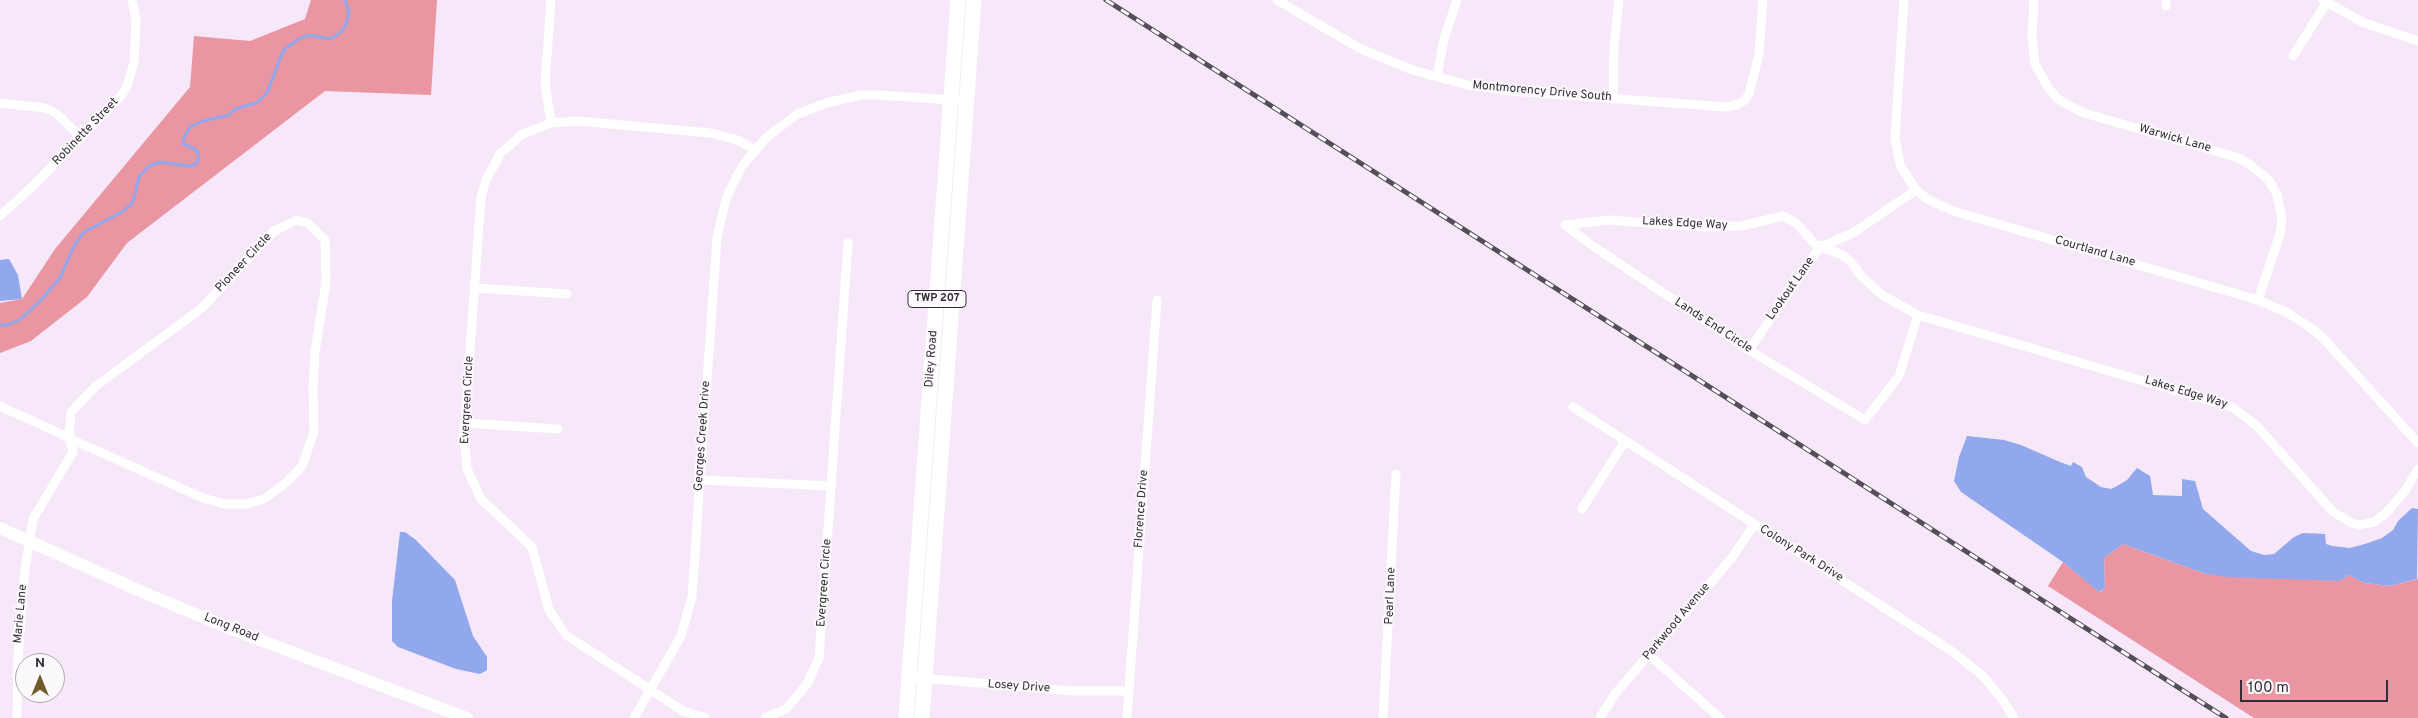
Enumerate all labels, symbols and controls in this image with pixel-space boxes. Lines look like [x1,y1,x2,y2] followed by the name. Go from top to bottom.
[1472,79,1612,105] street label: Montmorency Drive South
[50,95,122,169] street label: Robinette Street
[2137,122,2213,156] street label: Warwick Lane
[1642,215,1728,233] street label: Lakes Edge Way
[213,230,275,296] street label: Pioneer Circle
[2053,234,2137,270] street label: Courtland Lane
[1764,255,1818,323] street label: Lookout Lane
[908,290,966,308] road number: TWP 207
[1671,296,1755,356] street label: Lands End Circle
[923,330,941,388] street label: Diley Road
[458,355,478,445] street label: Evergreen Circle
[2143,374,2229,412] street label: Lakes Edge Way
[692,380,714,492] street label: Georges Creek Drive
[1132,469,1152,549] street label: Florence Drive
[1756,522,1846,586] street label: Colony Park Drive
[815,538,835,628] street label: Evergreen Circle
[1383,567,1399,625] street label: Pearl Lane
[1640,580,1714,664] street label: Parkwood Avenue
[11,584,31,644] street label: Marie Lane
[202,611,260,645] street label: Long Road
[15,653,65,703] north arrow
[35,655,45,672] text: N
[2243,670,2390,702] scale bar
[987,678,1051,696] street label: Losey Drive
[2248,679,2289,698] text: 100 m

